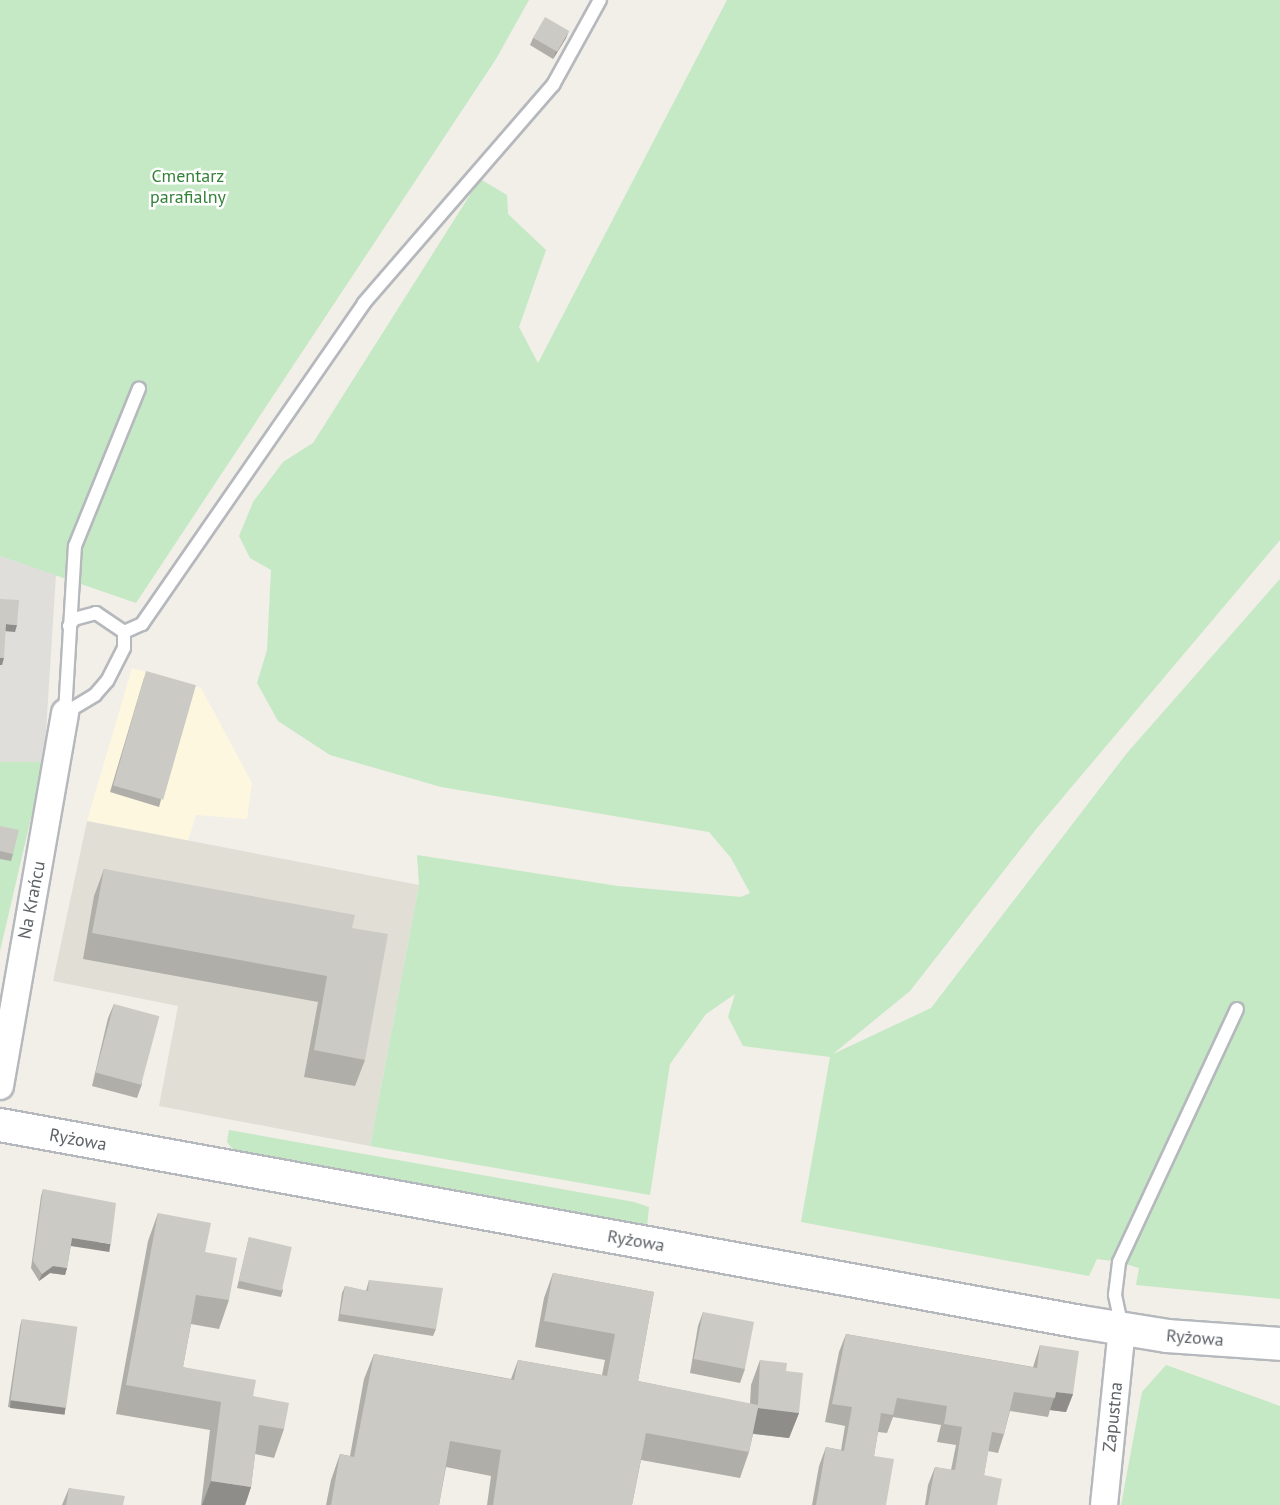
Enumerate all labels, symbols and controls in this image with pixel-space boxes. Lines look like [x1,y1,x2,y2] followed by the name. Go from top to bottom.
[150,166,226,208] park label: Cmentarz parafialny
[14,859,50,941] street label: Na Krańcu
[48,1124,108,1156] street label: Ryżowa
[606,1225,666,1257] street label: Ryżowa
[1165,1325,1225,1351] street label: Ryżowa
[1099,1381,1127,1453] street label: Zapustna

